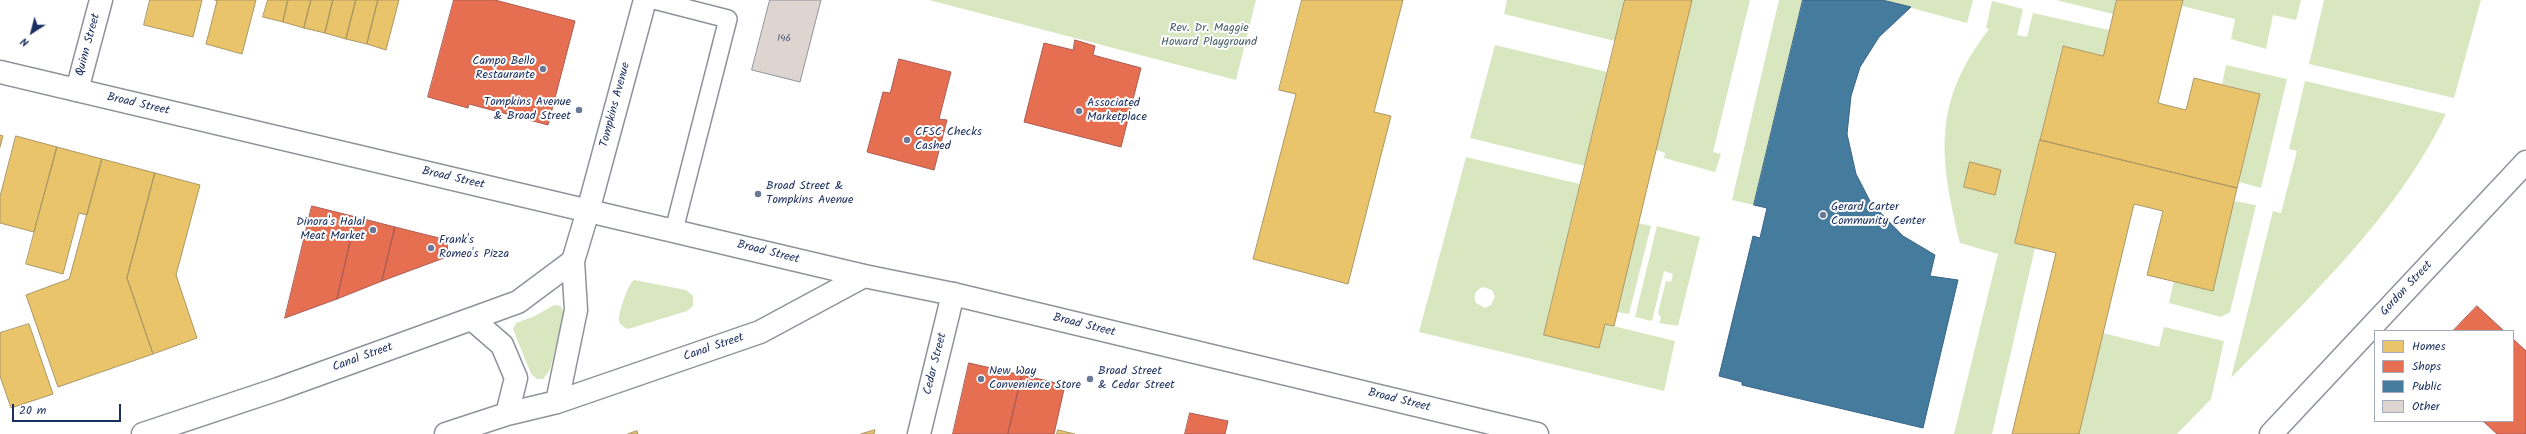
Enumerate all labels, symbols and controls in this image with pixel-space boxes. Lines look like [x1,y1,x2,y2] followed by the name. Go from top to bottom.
[12,12,52,52] north arrow
[74,12,104,78] street label: Quinn Street
[1161,22,1257,50] park label: Rev. Dr. Maggie Howard Playground
[17,32,33,51] text: N
[777,33,791,45] house number: 146
[472,55,535,83] place label: Campo Bello Restaurante
[598,61,634,149] street label: Tompkins Avenue
[538,64,548,74] marker: Campo Bello Restaurante
[105,91,171,119] street label: Broad Street
[484,96,571,124] place label: Tompkins Avenue & Broad Street
[1087,97,1147,125] place label: Associated Marketplace
[574,105,584,115] marker: Tompkins Avenue & Broad Street
[1074,106,1084,116] marker: Associated Marketplace
[915,126,982,154] place label: CFSC Checks Cashed
[902,135,912,145] marker: CFSC Checks Cashed
[420,165,486,193] street label: Broad Street
[766,180,853,208] place label: Broad Street & Tompkins Avenue
[753,189,763,199] marker: Broad Street & Tompkins Avenue
[1831,201,1926,229] place label: Gerard Carter Community Center
[1818,210,1828,220] marker: Gerard Carter Community Center
[296,216,365,244] place label: Dinora's Halal Meat Market
[368,225,378,235] marker: Dinora's Halal Meat Market
[439,234,509,262] place label: Frank's Romeo's Pizza
[735,238,801,268] street label: Broad Street
[426,243,436,253] marker: Frank's Romeo's Pizza
[2378,259,2436,319] street label: Gordon Street
[1051,311,1117,341] street label: Broad Street
[2374,330,2514,422] legend
[682,331,746,365] street label: Canal Street
[921,331,951,397] street label: Cedar Street
[2412,337,2446,356] text: Homes
[331,340,395,376] street label: Canal Street
[2412,357,2441,376] text: Shops
[989,365,1081,393] place label: New Way Convenience Store
[1098,365,1175,393] place label: Broad Street & Cedar Street
[976,374,986,384] marker: New Way Convenience Store
[1085,374,1095,384] marker: Broad Street & Cedar Street
[2412,377,2442,396] text: Public
[1366,386,1432,416] street label: Broad Street
[14,396,123,422] scale bar
[2412,397,2440,416] text: Other
[19,401,46,420] text: 20 m

